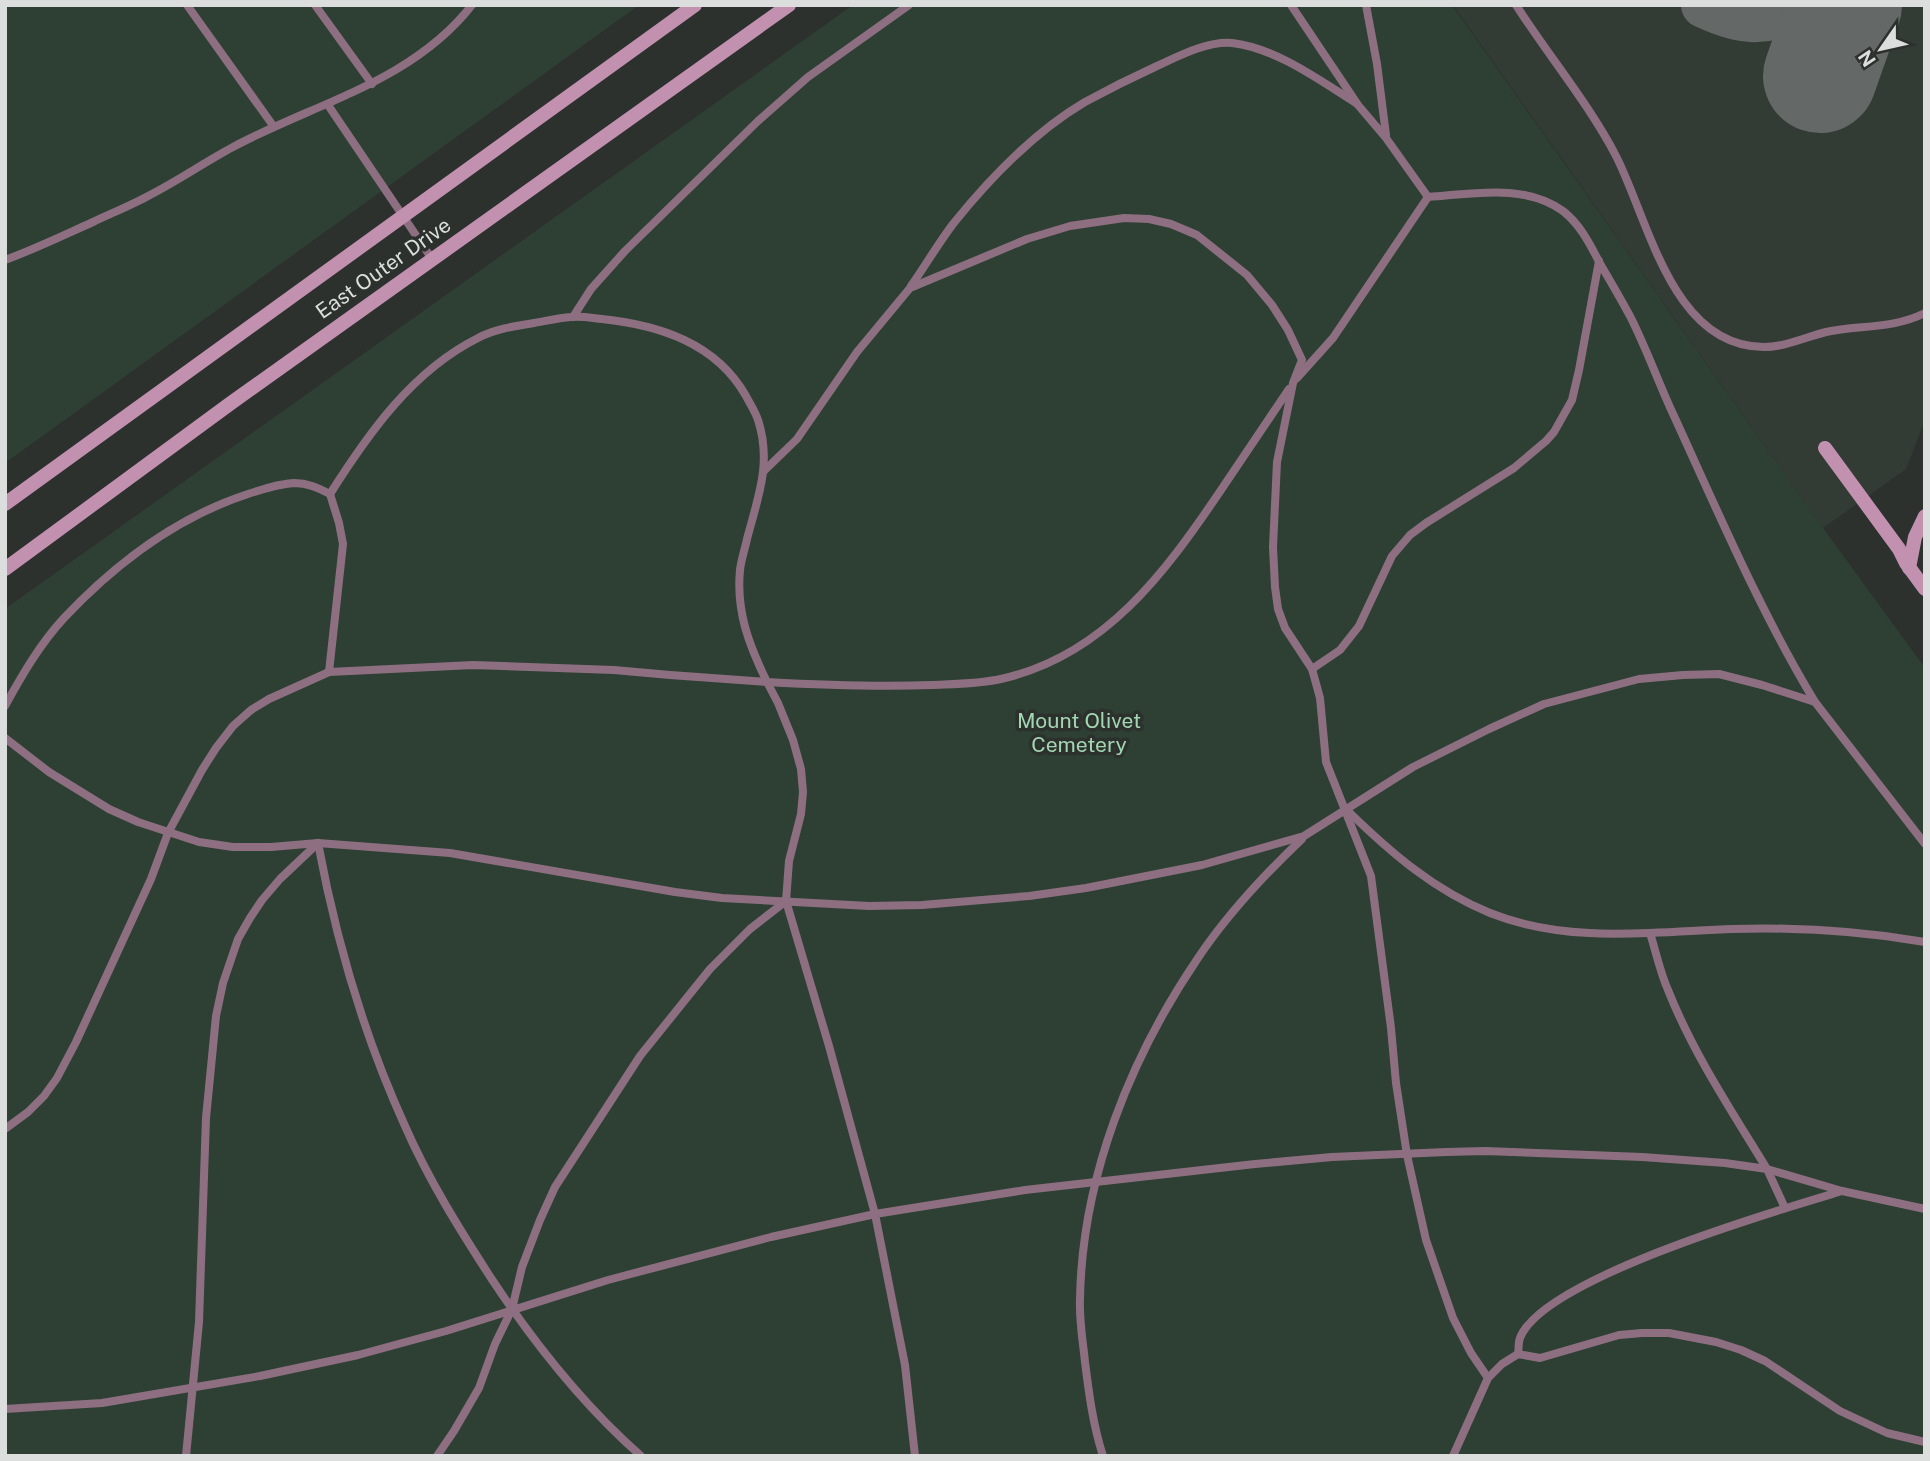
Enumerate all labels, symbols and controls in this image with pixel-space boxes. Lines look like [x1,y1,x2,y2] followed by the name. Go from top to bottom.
[1846,14,1916,84] north arrow
[1854,46,1880,71] text: N
[311,212,455,324] street label: East Outer Drive
[1017,708,1141,757] park label: Mount Olivet Cemetery

